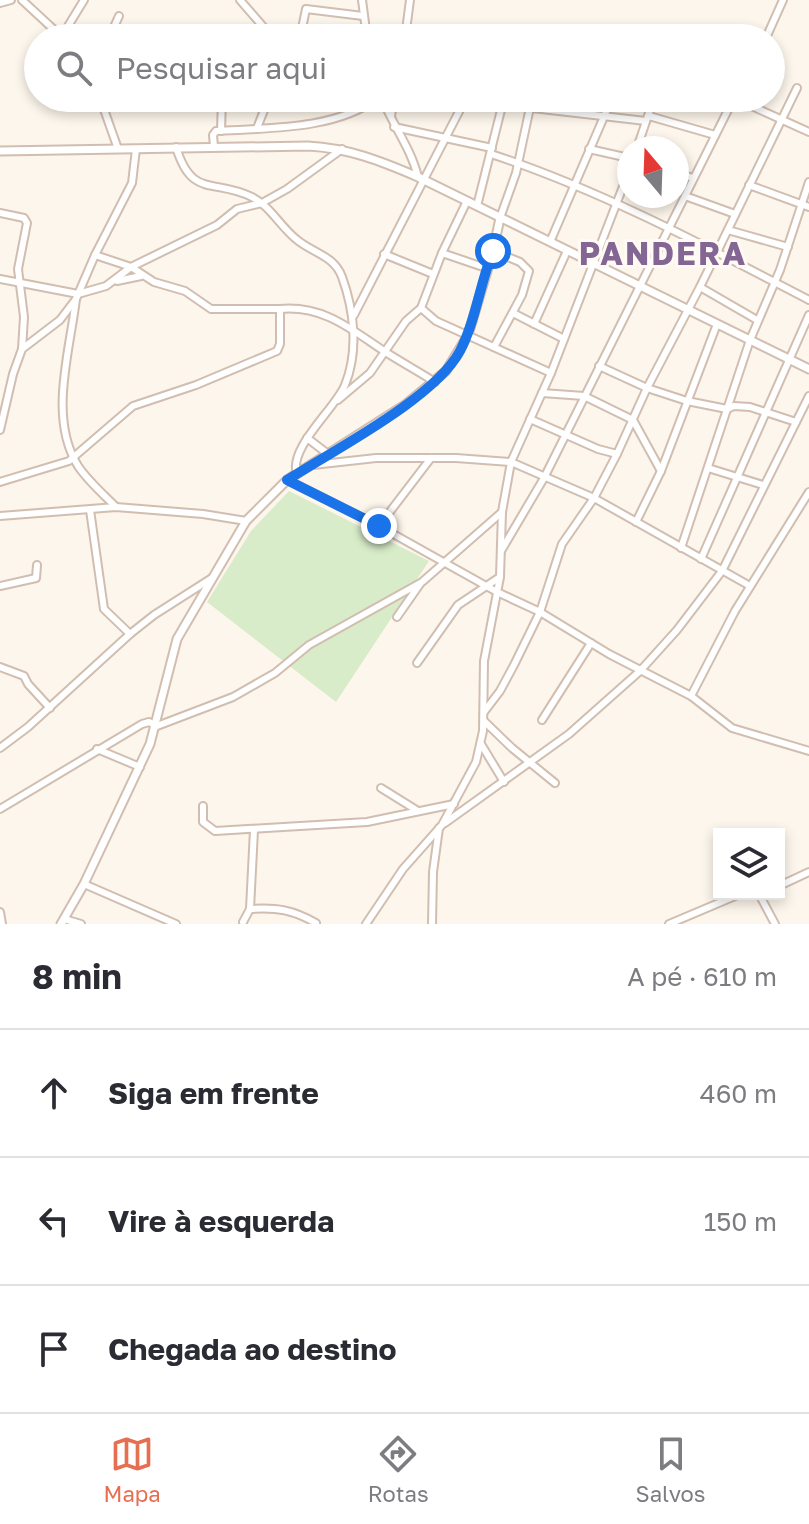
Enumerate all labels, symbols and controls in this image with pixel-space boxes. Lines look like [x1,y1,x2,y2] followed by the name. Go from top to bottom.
[24,24,785,112] search box
[52,46,96,90] icon: search
[116,50,327,86] text: Pesquisar aqui
[617,136,689,208] north arrow
[475,233,511,269] route start
[579,234,747,272] district label: PANDERA
[361,508,397,544] route end
[713,828,785,900] map controls
[713,828,785,900] button: layers
[32,956,122,996] text: 8 min
[627,961,777,992] text: A pé · 610 m
[32,1071,76,1115] icon: ahead
[108,1075,319,1111] text: Siga em frente
[700,1078,777,1109] text: 460 m
[32,1199,76,1243] icon: left
[108,1203,334,1239] text: Vire à esquerda
[704,1206,777,1237] text: 150 m
[32,1327,76,1371] icon: arrive
[108,1331,396,1367] text: Chegada ao destino
[103,1432,161,1507] tab: Mapa
[368,1432,429,1507] tab: Rotas
[636,1432,705,1507] tab: Salvos

